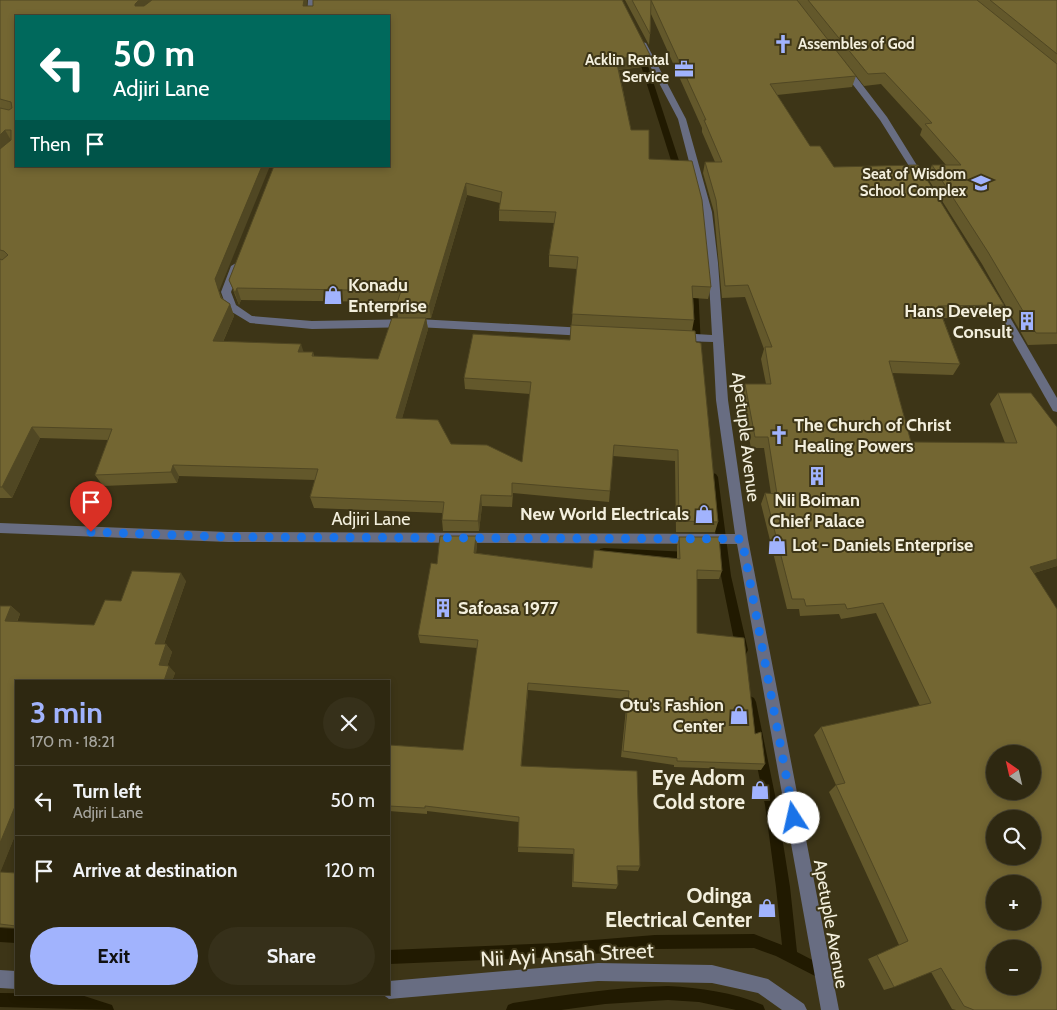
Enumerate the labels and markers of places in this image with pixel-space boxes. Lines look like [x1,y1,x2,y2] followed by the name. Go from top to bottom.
[772,33,794,55] church icon: Assembles of God
[798,35,915,53] place label: Assembles of God
[585,51,669,86] place label: Acklin Rental Service
[673,58,695,80] office icon: Acklin Rental Service
[860,165,967,200] place label: Seat of Wisdom School Complex
[970,172,992,194] school or university icon: Seat of Wisdom School Complex
[348,274,427,317] place label: Konadu Enterprise
[322,284,344,306] shop icon: Konadu Enterprise
[904,300,1012,343] place label: Hans Develep Consult
[1016,310,1038,332] building icon: Hans Develep Consult
[794,414,951,457] place label: The Church of Christ Healing Powers
[768,424,790,446] church icon: The Church of Christ Healing Powers
[806,465,828,487] building icon: Nii Boiman Chief Palace
[70,481,112,532] pin
[769,489,865,532] place label: Nii Boiman Chief Palace
[520,503,689,525] place label: New World Electricals
[693,503,715,525] shop icon: New World Electricals
[766,534,788,556] shop icon: Lot - Daniels Enterprise
[792,534,973,556] place label: Lot - Daniels Enterprise
[432,597,454,619] building icon: Safoasa 1977
[458,597,559,619] place label: Safoasa 1977
[620,694,724,737] place label: Otu's Fashion Center
[728,704,750,726] shop icon: Otu's Fashion Center
[651,765,745,814] place label: Eye Adom Cold store
[749,779,771,801] shop icon: Eye Adom Cold store
[605,883,753,932] place label: Odinga Electrical Center
[756,897,778,919] shop icon: Odinga Electrical Center

